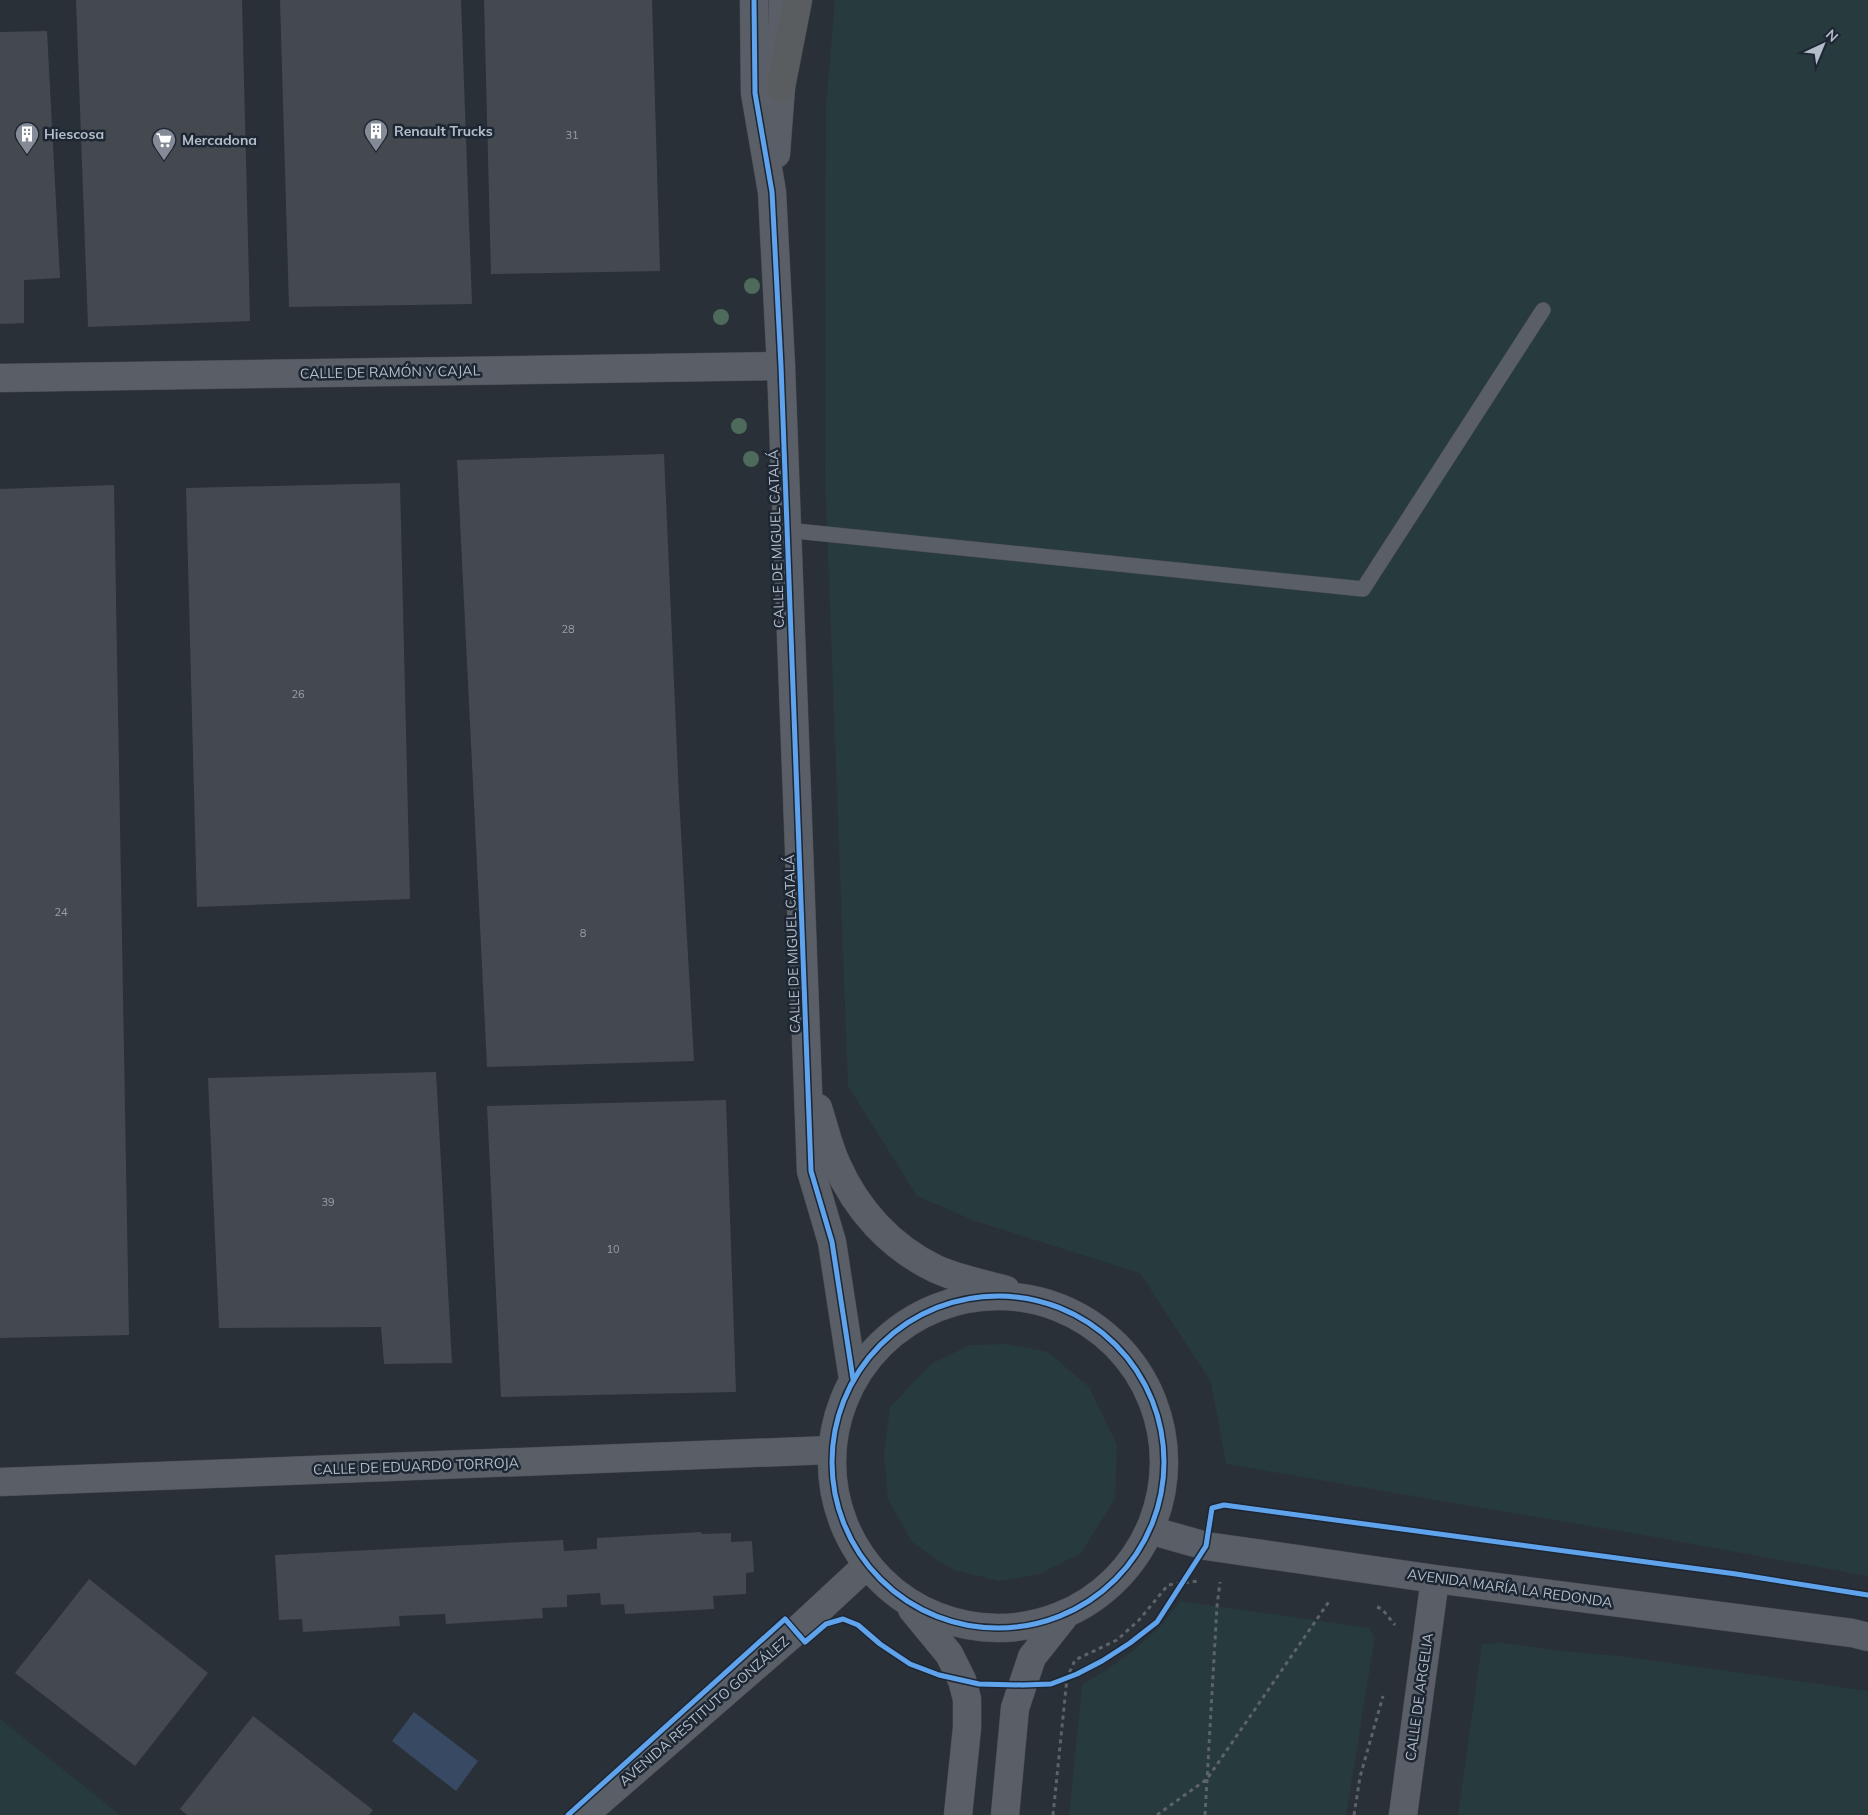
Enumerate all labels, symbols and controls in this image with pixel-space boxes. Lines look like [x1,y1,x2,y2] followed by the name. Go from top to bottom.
[1798,20,1848,70] north arrow
[1822,26,1842,46] text: N
[363,118,389,152] building icon: Renault Trucks
[14,121,40,155] building icon: Hiescosa
[394,122,493,140] place label: Renault Trucks
[44,125,104,143] place label: Hiescosa
[151,127,177,161] supermarket icon: Mercadona
[565,128,579,142] house number: 31
[182,131,257,149] place label: Mercadona
[300,361,481,383] street label: CALLE DE RAMÓN Y CAJAL
[764,449,788,629] street label: CALLE DE MIGUEL CATALÁ
[561,622,575,636] house number: 28
[291,687,305,701] house number: 26
[780,854,804,1034] street label: CALLE DE MIGUEL CATALÁ
[54,905,68,919] house number: 24
[580,926,587,940] house number: 8
[321,1195,335,1209] house number: 39
[606,1242,620,1256] house number: 10
[313,1453,520,1479] street label: CALLE DE EDUARDO TORROJA
[1406,1565,1614,1611] street label: AVENIDA MARÍA LA REDONDA
[1401,1631,1437,1762] street label: CALLE DE ARGELIA
[615,1632,793,1790] street label: AVENIDA RESTITUTO GONZÁLEZ

